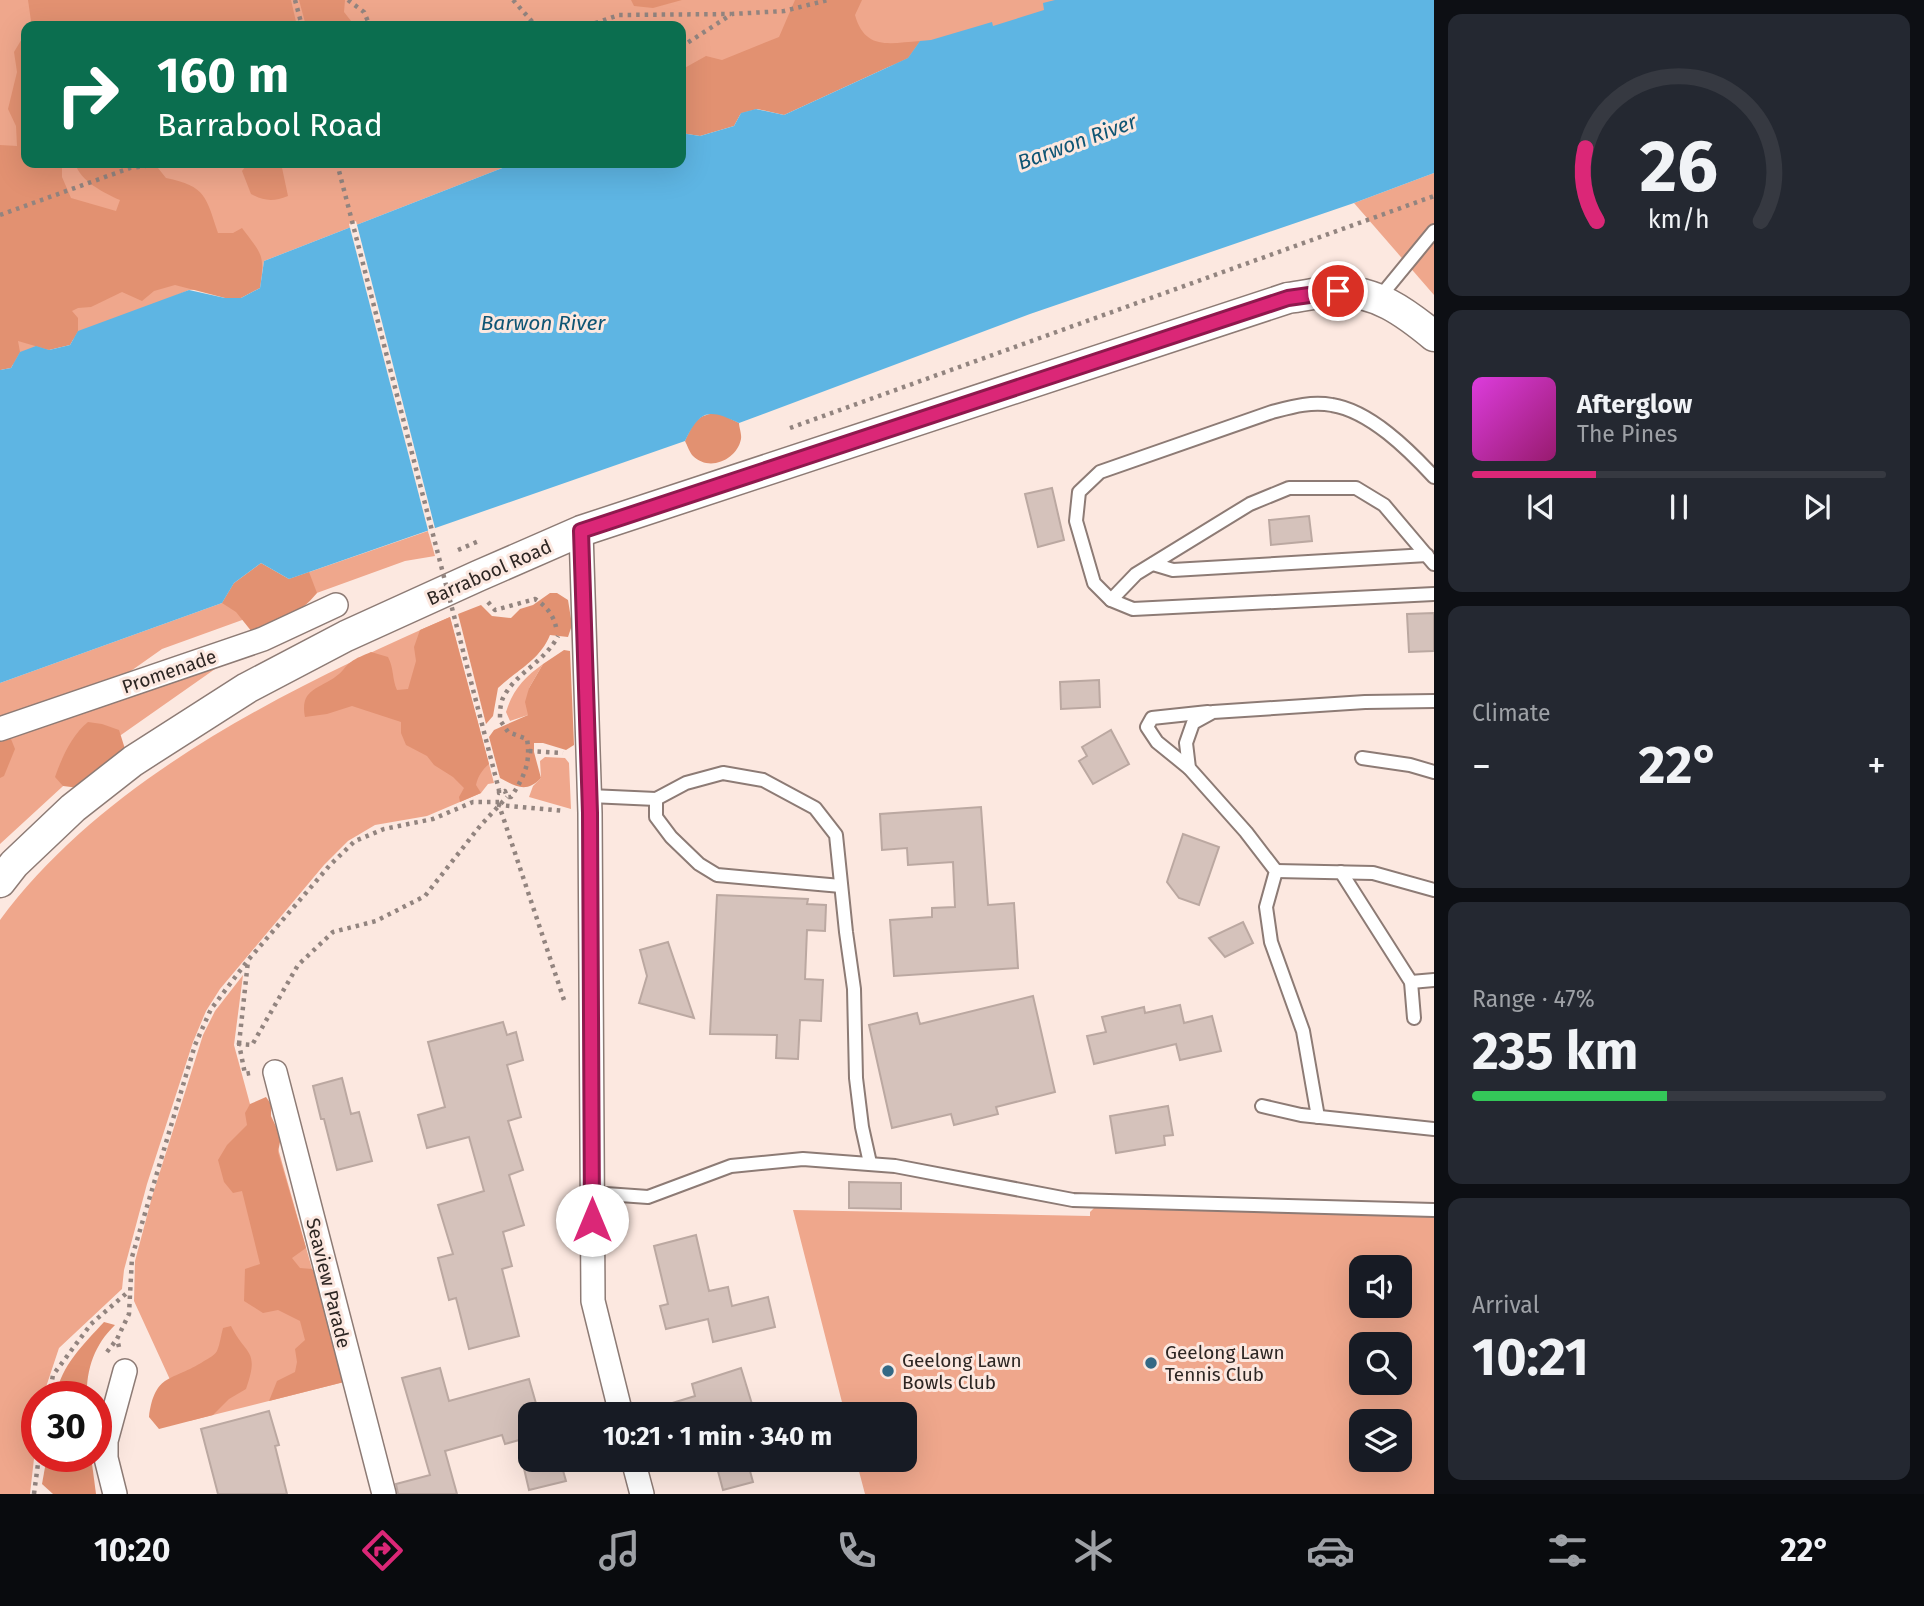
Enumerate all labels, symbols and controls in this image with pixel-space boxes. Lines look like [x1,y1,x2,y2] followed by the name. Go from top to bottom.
[157,46,289,105] text: 160 m
[42,49,133,140] icon: right
[157,106,383,144] text: Barrabool Road
[1014,108,1141,176] water label: Barwon River
[1640,123,1718,210] text: 26
[1648,205,1710,235] text: km/h
[1308,261,1368,321] pin
[1319,272,1357,310] icon: arrive
[481,310,606,336] water label: Barwon River
[1577,389,1692,420] text: Afterglow
[1577,420,1678,448] text: The Pines
[1522,488,1560,526] icon: previous
[1660,488,1698,526] icon: pause
[1798,488,1836,526] icon: next
[423,535,555,610] street label: Barrabool Road
[119,645,219,698] street label: Promenade
[1472,699,1551,727] text: Climate
[1639,734,1719,797] text: 22°
[1472,743,1491,789] text: −
[1867,743,1886,789] text: +
[1472,985,1595,1013] text: Range · 47%
[1472,1020,1639,1083] text: 235 km
[555,1183,629,1257] position arrow
[301,1216,356,1351] street label: Seaview Parade
[1349,1255,1412,1472] map controls
[1349,1255,1412,1318] button: sound
[1472,1291,1539,1319] text: Arrival
[1472,1326,1589,1389] text: 10:21
[1349,1332,1412,1395] button: search
[1165,1341,1285,1386] place label: Geelong Lawn Tennis Club
[902,1349,1022,1394] place label: Geelong Lawn Bowls Club
[1143,1355,1159,1371] marker: Geelong Lawn Tennis Club
[880,1363,896,1379] marker: Geelong Lawn Bowls Club
[21,1381,112,1472] speed limit sign: 30
[1349,1409,1412,1472] button: layers
[603,1421,832,1452] text: 10:21 · 1 min · 340 m
[358,1526,407,1575] icon: directions
[595,1526,644,1575] icon: music
[832,1526,881,1575] icon: phone
[1069,1526,1118,1575] icon: climate
[1306,1526,1355,1575] icon: car
[1543,1526,1592,1575] icon: filters
[94,1531,170,1569] text: 10:20
[1780,1531,1830,1569] text: 22°

